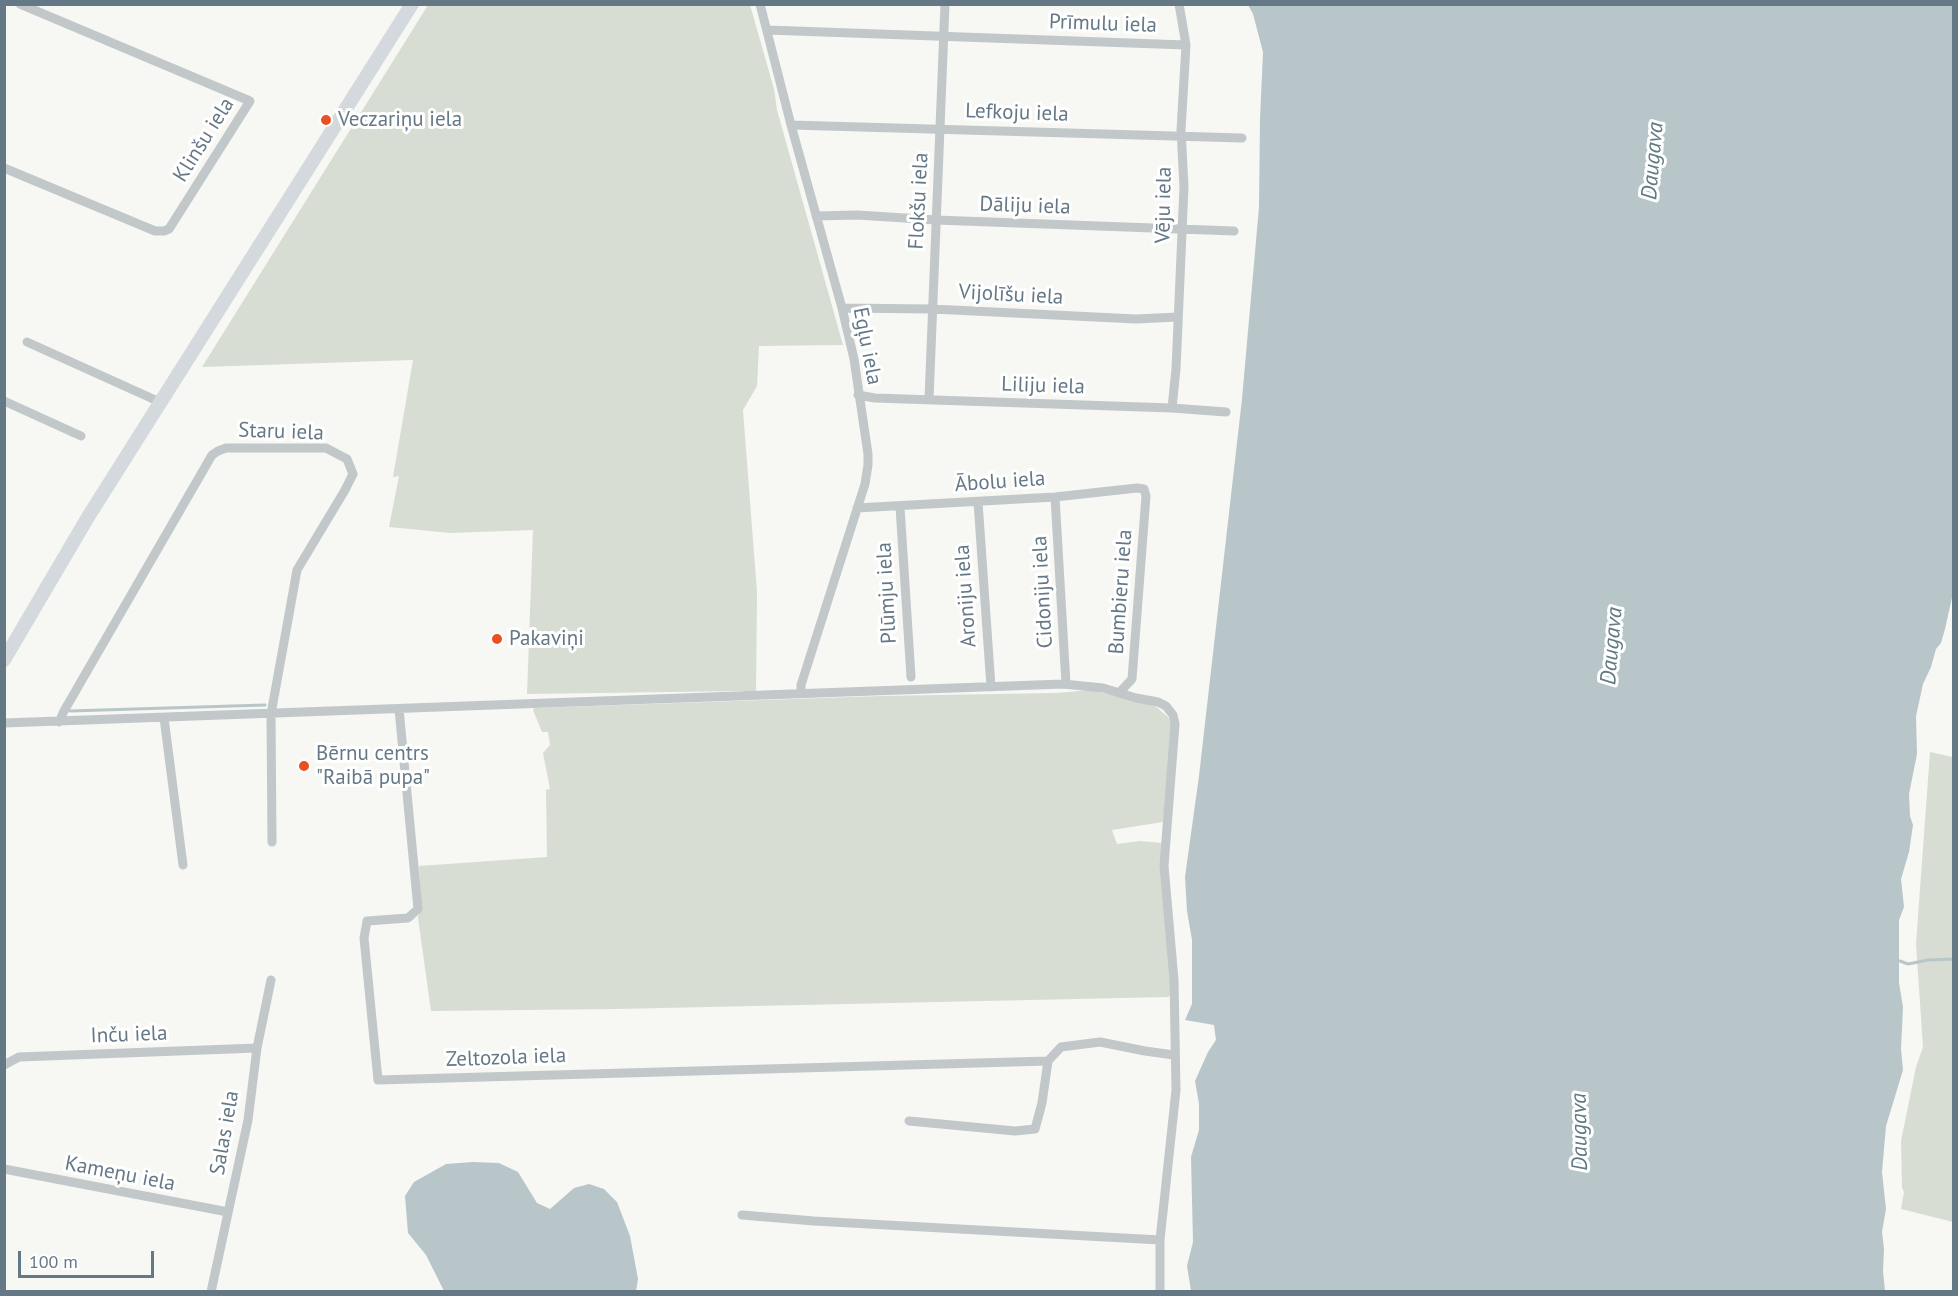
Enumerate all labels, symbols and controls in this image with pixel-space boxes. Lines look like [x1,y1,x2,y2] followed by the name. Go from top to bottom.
[1049,10,1157,38] street label: Prīmulu iela
[168,93,240,187] street label: Klinšu iela
[965,99,1069,127] street label: Lefkoju iela
[338,107,462,133] place label: Veczariņu iela
[319,113,333,127] marker: Veczariņu iela
[1636,121,1670,201] water label: Daugava
[904,152,934,250] street label: Flokšu iela
[1151,166,1177,244] street label: Vēju iela
[979,192,1071,220] street label: Dāliju iela
[958,280,1064,310] street label: Vijolīšu iela
[847,305,887,387] street label: Egļu iela
[1001,372,1085,400] street label: Liliju iela
[238,418,324,446] street label: Staru iela
[954,466,1046,498] street label: Ābolu iela
[1104,529,1138,655] street label: Bumbieru iela
[1027,535,1059,649] street label: Cidoniju iela
[872,542,902,644] street label: Plūmju iela
[950,544,982,648] street label: Aroniju iela
[1595,606,1629,686] water label: Daugava
[509,626,584,652] place label: Pakaviņi
[490,632,504,646] marker: Pakaviņi
[316,741,430,791] place label: Bērnu centrs "Raibā pupa"
[297,759,311,773] marker: Bērnu centrs "Raibā pupa"
[90,1021,168,1049] street label: Inču iela
[445,1043,567,1073] street label: Zeltozola iela
[205,1089,245,1177] street label: Salas iela
[1566,1093,1594,1171] water label: Daugava
[63,1151,177,1197] street label: Kameņu iela
[21,1239,158,1277] scale bar
[29,1250,78,1273] text: 100 m

